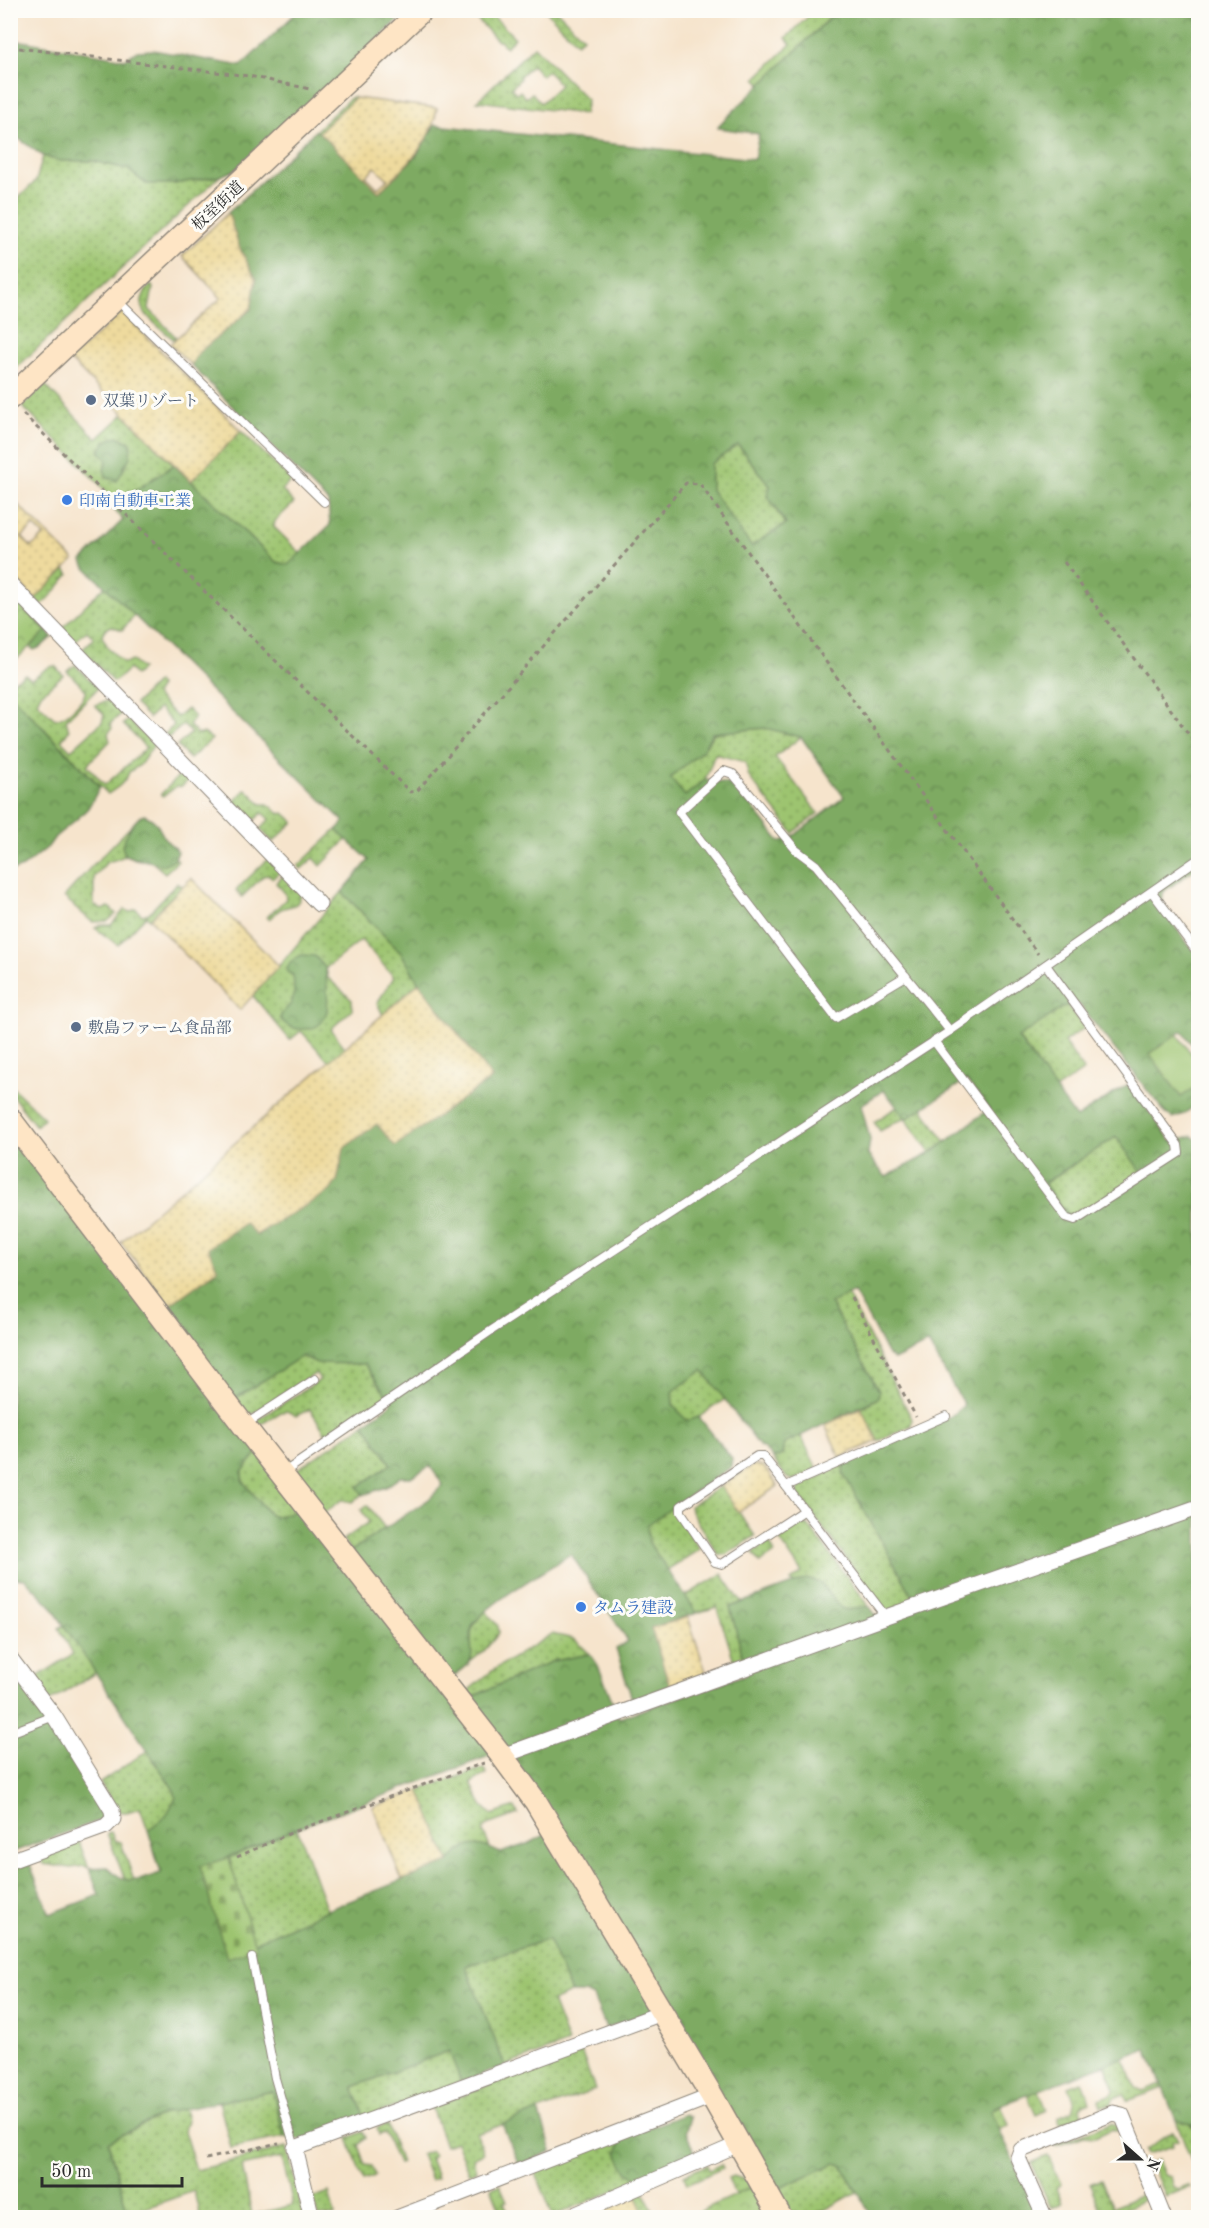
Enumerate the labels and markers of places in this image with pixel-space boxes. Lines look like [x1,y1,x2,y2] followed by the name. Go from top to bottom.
[103,392,199,410] place label: 双葉リゾート
[84,393,98,407] marker: 双葉リゾート
[79,492,191,510] place label: 印南自動車工業
[60,493,74,507] marker: 印南自動車工業
[88,1019,232,1037] place label: 敷島ファーム食品部
[69,1020,83,1034] marker: 敷島ファーム食品部
[593,1599,673,1617] place label: タムラ建設
[574,1600,588,1614] marker: タムラ建設

